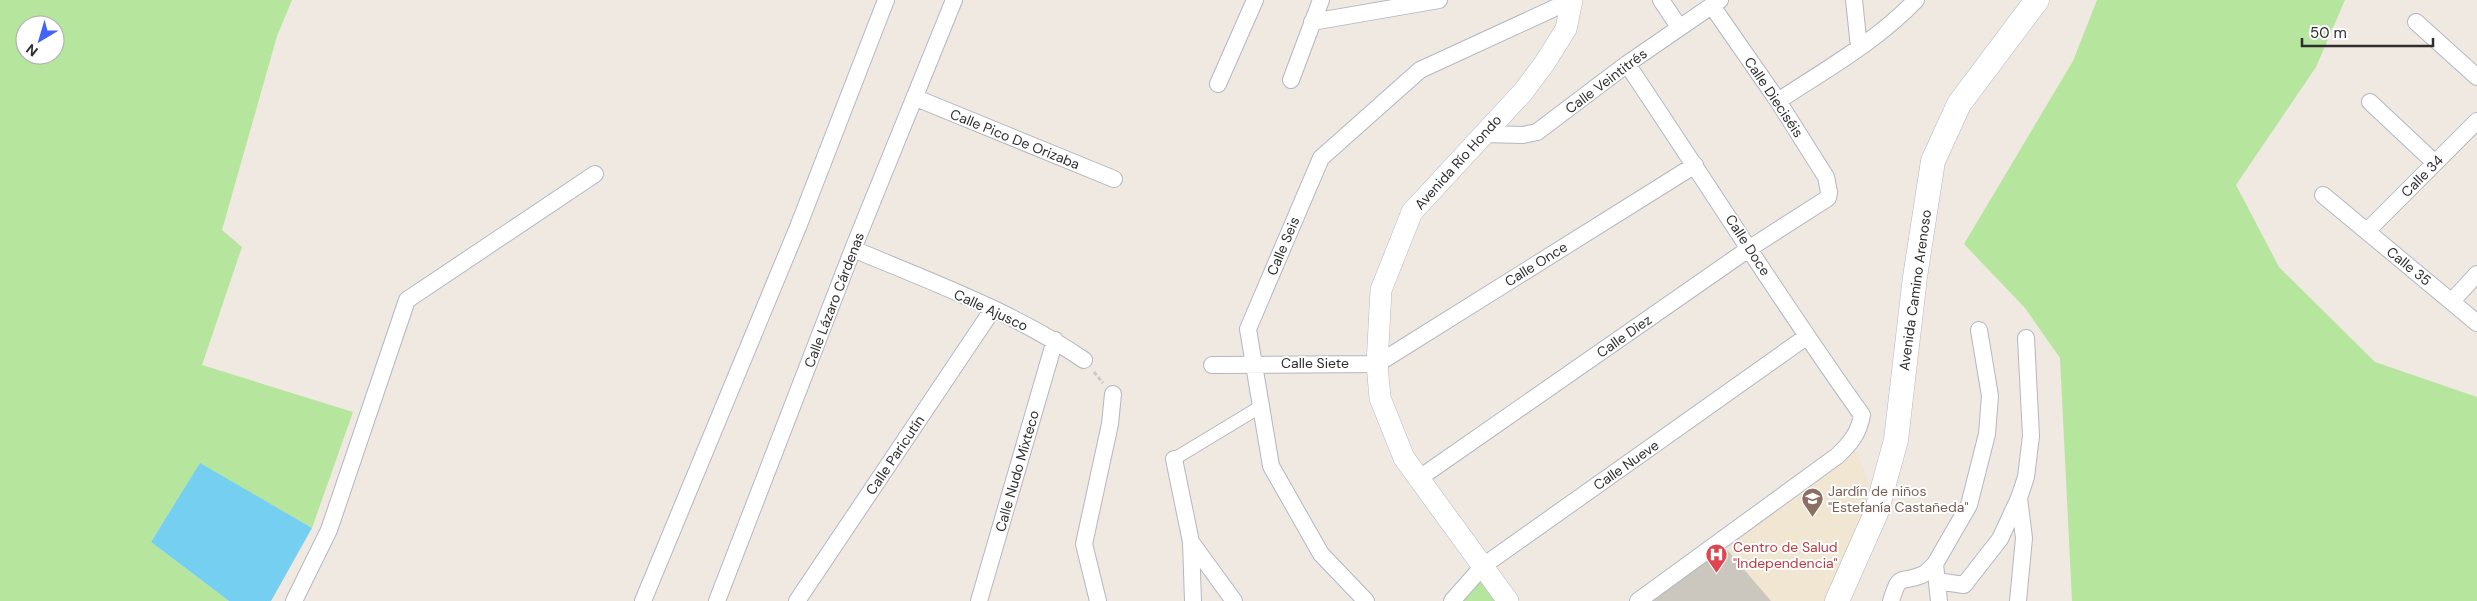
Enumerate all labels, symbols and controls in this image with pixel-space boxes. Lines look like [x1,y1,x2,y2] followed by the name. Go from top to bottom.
[15,15,65,65] north arrow
[2302,15,2433,47] scale bar
[2310,23,2347,43] text: 50 m
[22,40,42,60] text: N
[1562,44,1650,118] street label: Calle Veintitrés
[1740,53,1808,141] street label: Calle Dieciséis
[948,105,1082,173] street label: Calle Pico De Orizaba
[1411,111,1505,213] street label: Avenida Río Hondo
[2397,151,2447,201] street label: Calle 34
[1895,208,1935,372] street label: Avenida Camino Arenoso
[1722,211,1774,279] street label: Calle Doce
[1263,214,1303,278] street label: Calle Seis
[800,230,868,370] street label: Calle Lázaro Cárdenas
[1501,238,1571,290] street label: Calle Once
[2383,243,2435,289] street label: Calle 35
[951,285,1031,335] street label: Calle Ajusco
[1593,311,1655,361] street label: Calle Diez
[1281,354,1349,372] street label: Calle Siete
[991,408,1043,534] street label: Calle Nudo Mixteco
[862,412,928,498] street label: Calle Paricutín
[1590,436,1662,494] street label: Calle Nueve
[1828,482,1968,516] place label: Jardín de niños "Estefanía Castañeda"
[1800,487,1824,518] school or university icon: Jardín de niños "Estefanía Castañeda"
[1733,538,1838,572] place label: Centro de Salud "Independencia"
[1705,543,1729,574] hospital icon: Centro de Salud "Independencia"

